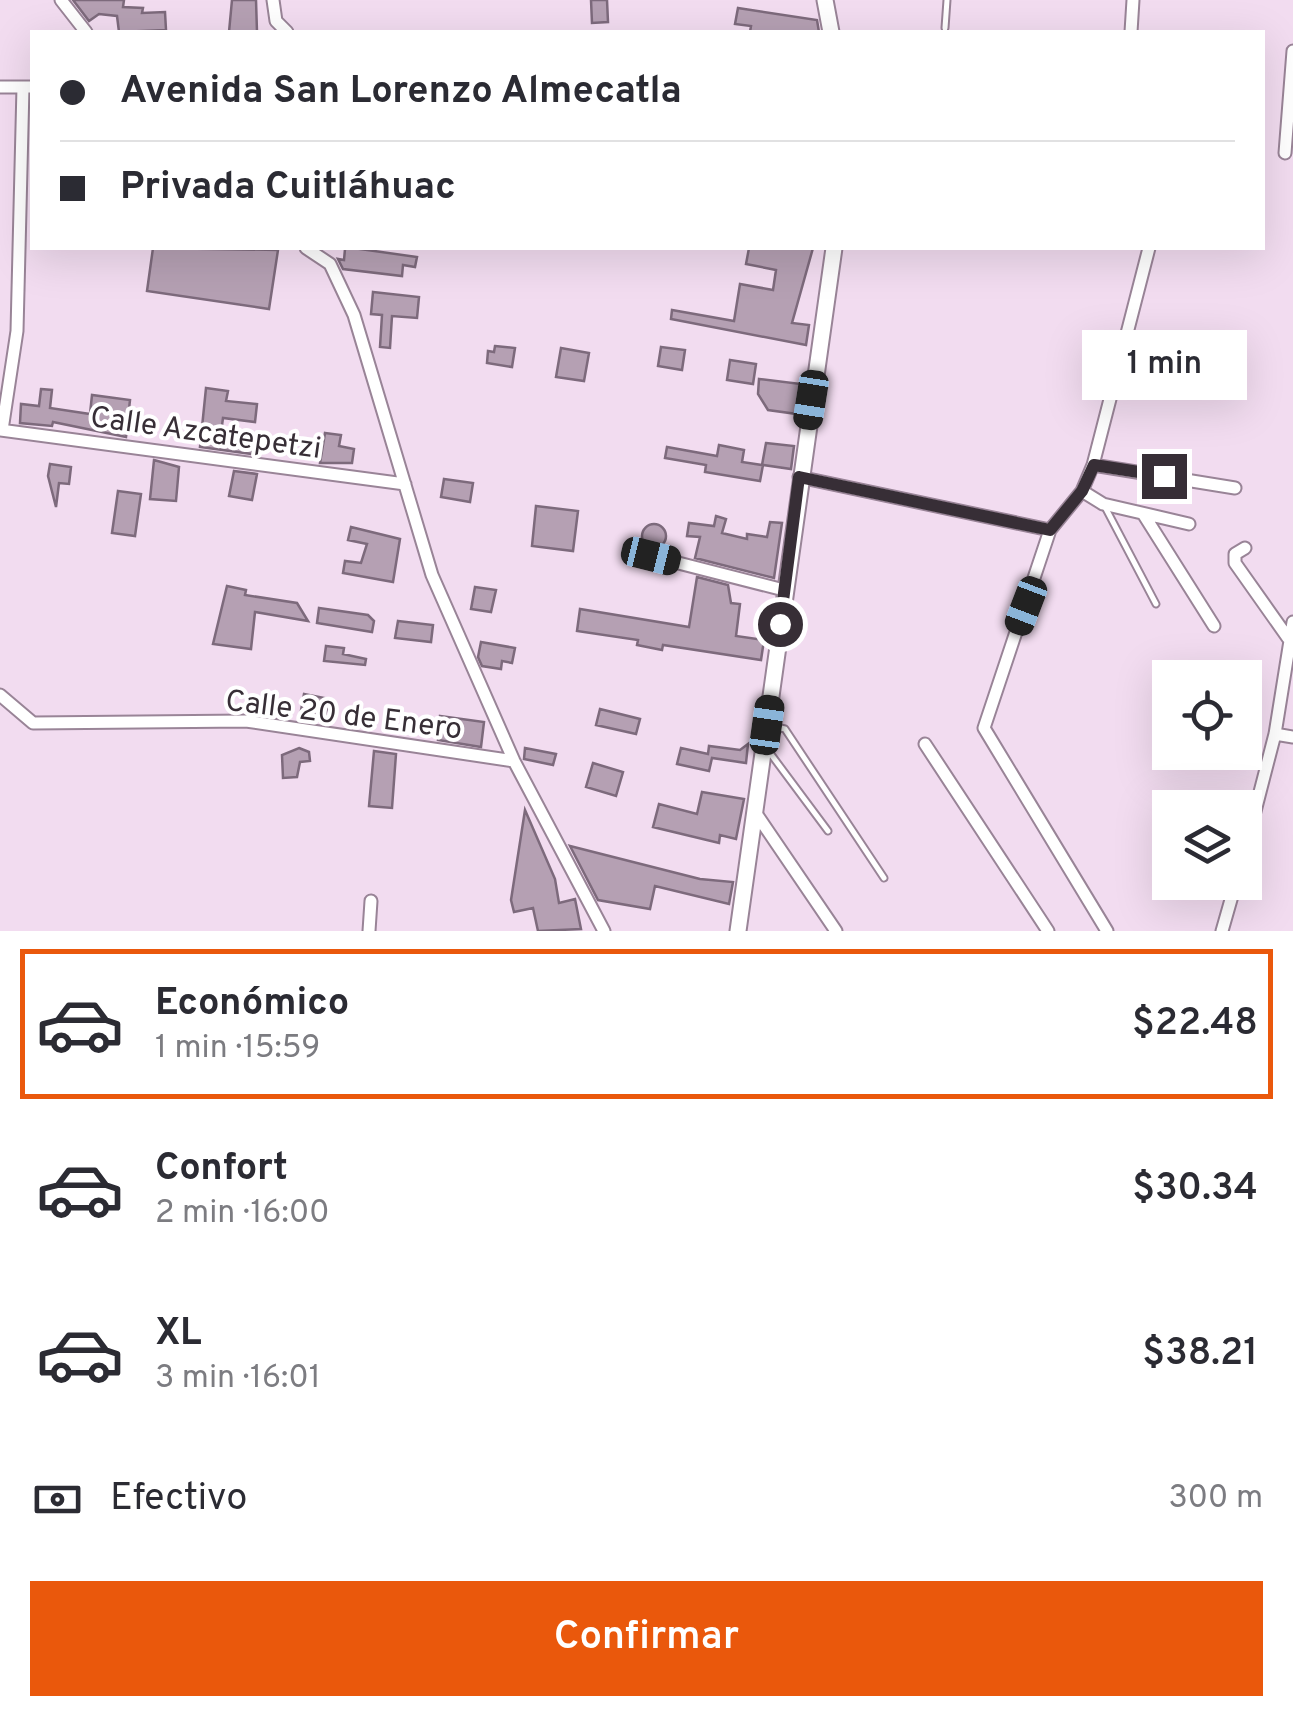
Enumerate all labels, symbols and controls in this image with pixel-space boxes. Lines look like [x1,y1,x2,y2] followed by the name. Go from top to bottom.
[120,68,682,117] text: Avenida San Lorenzo Almecatla
[120,164,456,213] text: Privada Cuitláhuac
[1082,331,1246,401] callout: 1 min
[1127,345,1202,385] text: 1 min
[791,368,831,432] car
[88,400,323,469] street label: Calle Azcatepetzi
[1142,454,1187,499] route end
[618,534,684,578] car
[1001,573,1051,639] car
[758,602,803,647] route start
[1152,660,1262,900] map controls
[1152,660,1262,770] button: locate
[223,684,464,749] street label: Calle 20 de Enero
[748,693,786,757] car
[1152,790,1262,900] button: layers
[35,979,125,1069] icon: car
[155,980,349,1029] text: Económico
[1132,1000,1258,1049] text: $22.48
[155,1029,320,1069] text: 1 min · 15:59
[35,1144,125,1234] icon: car
[155,1145,288,1194] text: Confort
[1132,1165,1258,1214] text: $30.34
[155,1194,329,1234] text: 2 min · 16:00
[35,1309,125,1399] icon: car
[155,1310,202,1359] text: XL
[1142,1330,1258,1379] text: $38.21
[155,1359,321,1399] text: 3 min · 16:01
[30,1472,85,1527] icon: cash
[110,1475,248,1524] text: Efectivo
[1169,1479,1263,1519] text: 300 m
[30,1581,1263,1696] button: Confirmar

